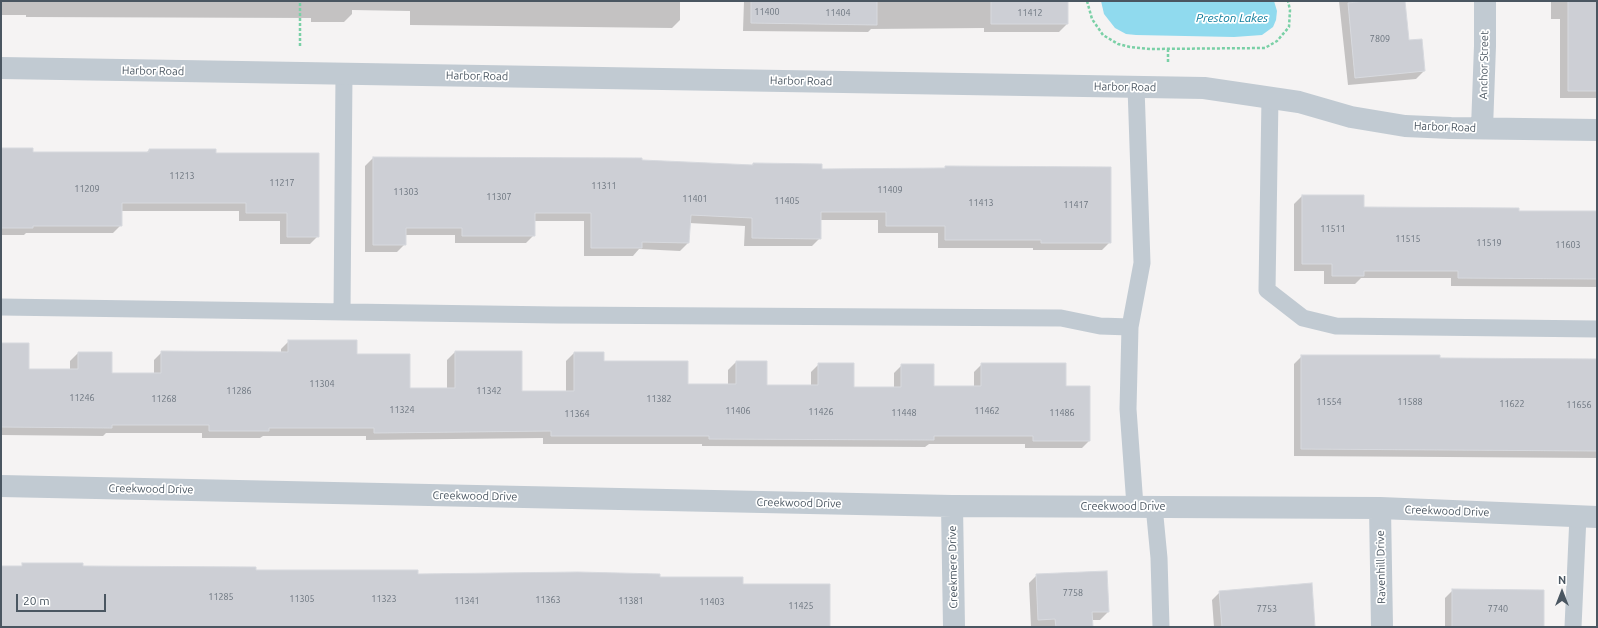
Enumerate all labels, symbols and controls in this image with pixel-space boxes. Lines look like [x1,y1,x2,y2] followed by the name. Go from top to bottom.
[754,7,780,17] house number: 11400
[825,8,851,18] house number: 11404
[1017,8,1043,18] house number: 11412
[1196,11,1268,25] water label: Preston Lakes
[1477,31,1491,99] street label: Anchor Street
[1370,34,1390,44] house number: 7809
[122,64,184,78] street label: Harbor Road
[446,69,508,83] street label: Harbor Road
[770,74,832,88] street label: Harbor Road
[1094,80,1156,94] street label: Harbor Road
[1414,119,1476,135] street label: Harbor Road
[169,171,195,181] house number: 11213
[269,178,295,188] house number: 11217
[591,181,617,191] house number: 11311
[74,184,100,194] house number: 11209
[877,185,903,195] house number: 11409
[393,187,419,197] house number: 11303
[486,192,512,202] house number: 11307
[682,194,708,204] house number: 11401
[774,196,800,206] house number: 11405
[968,198,994,208] house number: 11413
[1063,200,1089,210] house number: 11417
[1320,224,1346,234] house number: 11511
[1395,234,1421,244] house number: 11515
[1476,238,1502,248] house number: 11519
[1555,240,1581,250] house number: 11603
[309,379,335,389] house number: 11304
[226,386,252,396] house number: 11286
[476,386,502,396] house number: 11342
[69,393,95,403] house number: 11246
[151,394,177,404] house number: 11268
[646,394,672,404] house number: 11382
[1316,397,1342,407] house number: 11554
[1397,397,1423,407] house number: 11588
[1499,399,1525,409] house number: 11622
[1566,400,1592,410] house number: 11656
[389,405,415,415] house number: 11324
[725,406,751,416] house number: 11406
[974,406,1000,416] house number: 11462
[808,407,834,417] house number: 11426
[891,408,917,418] house number: 11448
[1049,408,1075,418] house number: 11486
[564,409,590,419] house number: 11364
[108,482,194,496] street label: Creekwood Drive
[432,489,518,503] street label: Creekwood Drive
[756,496,842,510] street label: Creekwood Drive
[1081,499,1165,513] street label: Creekwood Drive
[1404,503,1490,519] street label: Creekwood Drive
[946,525,960,609] street label: Creekmere Drive
[1374,530,1388,604] street label: Ravenhill Drive
[1542,572,1582,612] north arrow
[1558,574,1566,586] text: N
[18,586,108,612] scale bar
[1063,588,1083,598] house number: 7758
[208,592,234,602] house number: 11285
[23,594,50,607] text: 20 m
[289,594,315,604] house number: 11305
[371,594,397,604] house number: 11323
[535,595,561,605] house number: 11363
[454,596,480,606] house number: 11341
[618,596,644,606] house number: 11381
[699,597,725,607] house number: 11403
[788,601,814,611] house number: 11425
[1257,604,1277,614] house number: 7753
[1488,604,1508,614] house number: 7740

